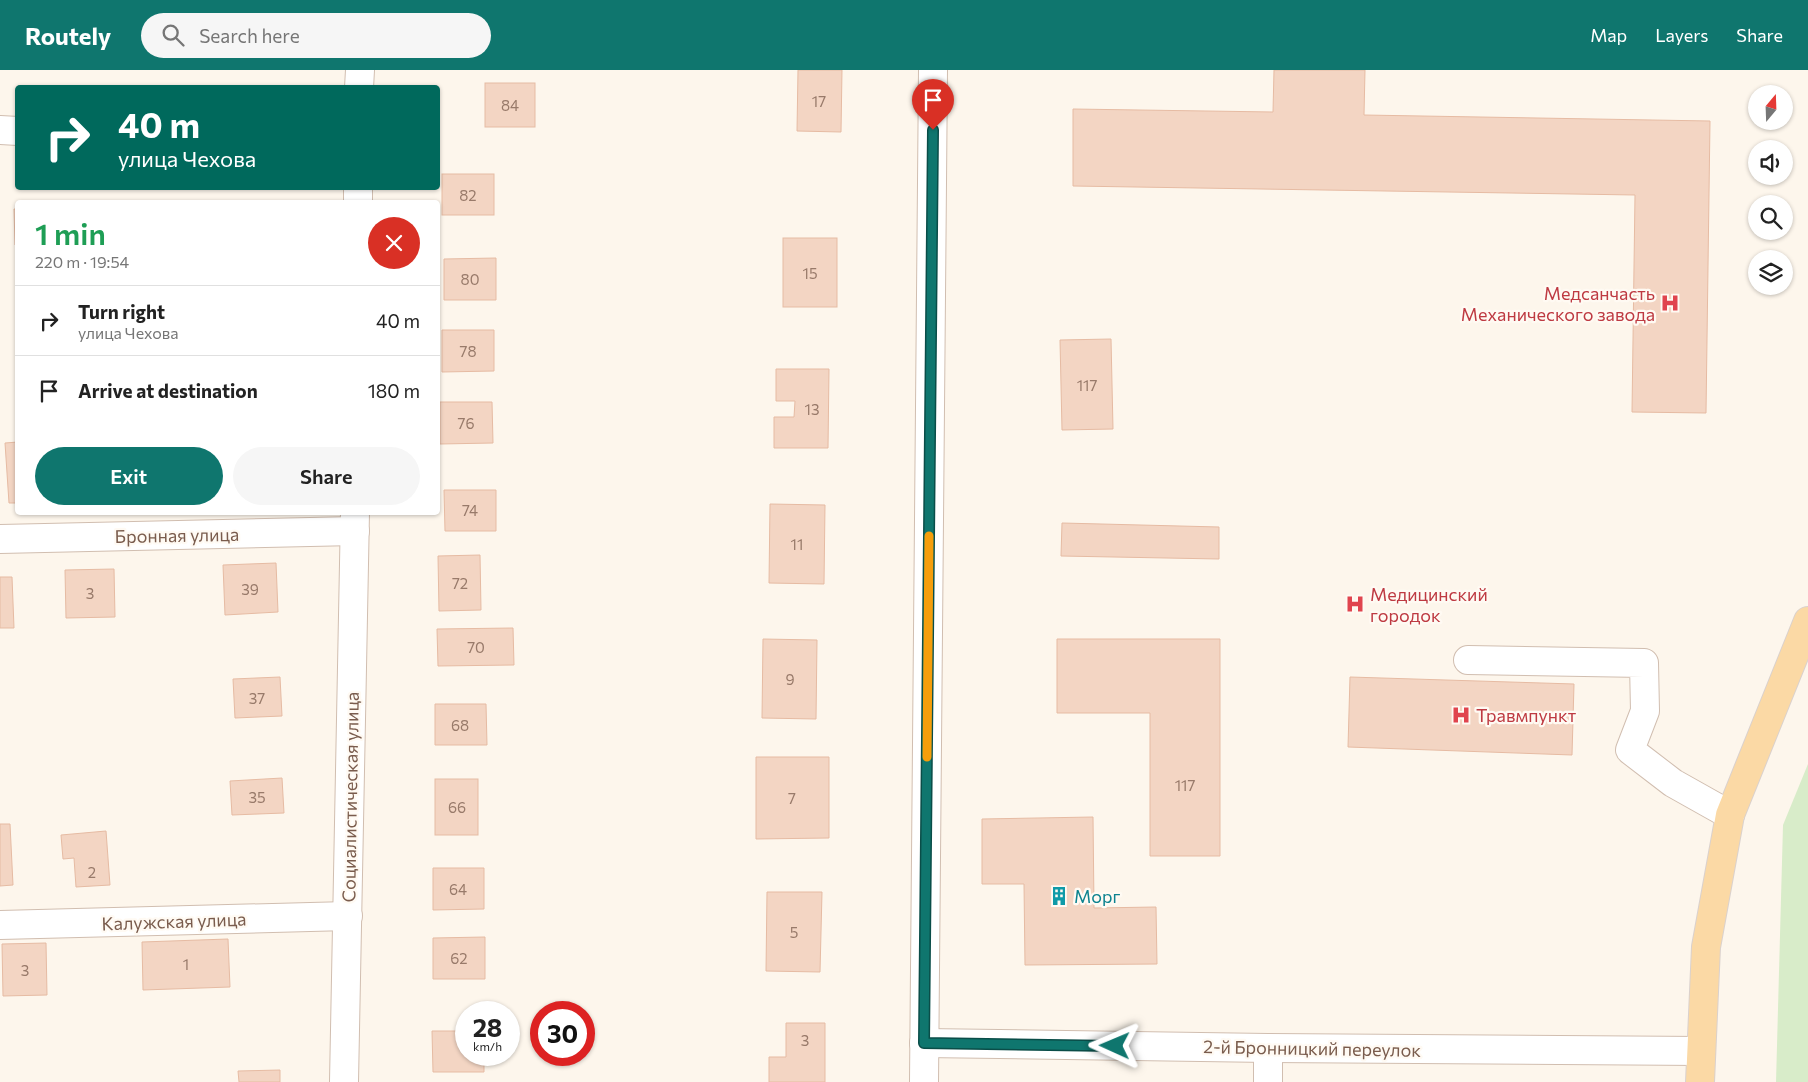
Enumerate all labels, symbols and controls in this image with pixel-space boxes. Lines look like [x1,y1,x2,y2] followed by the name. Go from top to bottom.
[141,13,491,58] search box
[25,21,111,50] text: Routely
[159,21,187,49] icon: search
[199,24,300,47] text: Search here
[1590,24,1627,46] text: Map
[1655,24,1708,46] text: Layers
[1736,24,1783,46] text: Share
[912,79,954,130] pin
[1748,85,1792,130] north arrow
[1748,85,1793,295] map controls
[919,86,947,114] icon: arrive
[812,92,826,110] house number: 17
[501,96,519,114] house number: 84
[118,102,200,145] text: 40 m
[35,105,100,170] icon: right
[1748,140,1793,185] button: sound
[118,145,256,172] text: улица Чехова
[459,186,477,204] house number: 82
[1748,195,1793,240] button: search
[35,214,106,251] text: 1 min
[368,217,420,269] button: close
[1748,250,1793,295] button: layers
[35,252,129,271] text: 220 m · 19:54
[802,264,818,282] house number: 15
[461,270,479,288] house number: 80
[1461,282,1655,325] place label: Медсанчасть Механического завода
[1659,292,1681,314] hospital icon: Медсанчасть Механического завода
[78,300,165,323] text: Turn right
[35,307,63,335] icon: right
[376,309,420,332] text: 40 m
[78,323,179,342] text: улица Чехова
[460,342,476,360] house number: 78
[1077,376,1097,394] house number: 117
[35,377,63,405] icon: arrive
[78,379,258,402] text: Arrive at destination
[368,379,420,402] text: 180 m
[805,400,819,418] house number: 13
[458,414,474,432] house number: 76
[35,447,223,505] button: Exit
[233,447,420,505] button: Share
[462,501,478,519] house number: 74
[115,523,239,547] street label: Бронная улица
[791,535,803,553] house number: 11
[452,574,468,592] house number: 72
[241,580,259,598] house number: 39
[1370,583,1488,626] place label: Медицинский городок
[86,584,94,602] house number: 3
[1344,593,1366,615] hospital icon: Медицинский городок
[467,638,485,656] house number: 70
[785,670,795,688] house number: 9
[249,689,265,707] house number: 37
[337,691,363,903] street label: Социалистическая улица
[1450,704,1472,726] hospital icon: Травмпункт
[1476,704,1577,726] place label: Травмпункт
[451,716,469,734] house number: 68
[1175,776,1195,794] house number: 117
[248,788,266,806] house number: 35
[788,789,796,807] house number: 7
[448,798,466,816] house number: 66
[88,863,96,881] house number: 2
[449,880,467,898] house number: 64
[1048,885,1070,907] building icon: Морг
[1074,885,1120,907] place label: Морг
[101,907,247,935] street label: Калужская улица
[790,923,798,941] house number: 5
[450,949,468,967] house number: 62
[183,955,189,973] house number: 1
[21,961,29,979] house number: 3
[530,1001,595,1066] speed limit sign: 30
[473,1012,502,1042] text: 28
[1088,1019,1140,1071] position arrow
[801,1031,809,1049] house number: 3
[1203,1035,1422,1061] street label: 2-й Бронницкий переулок
[473,1039,502,1053] text: km/h

